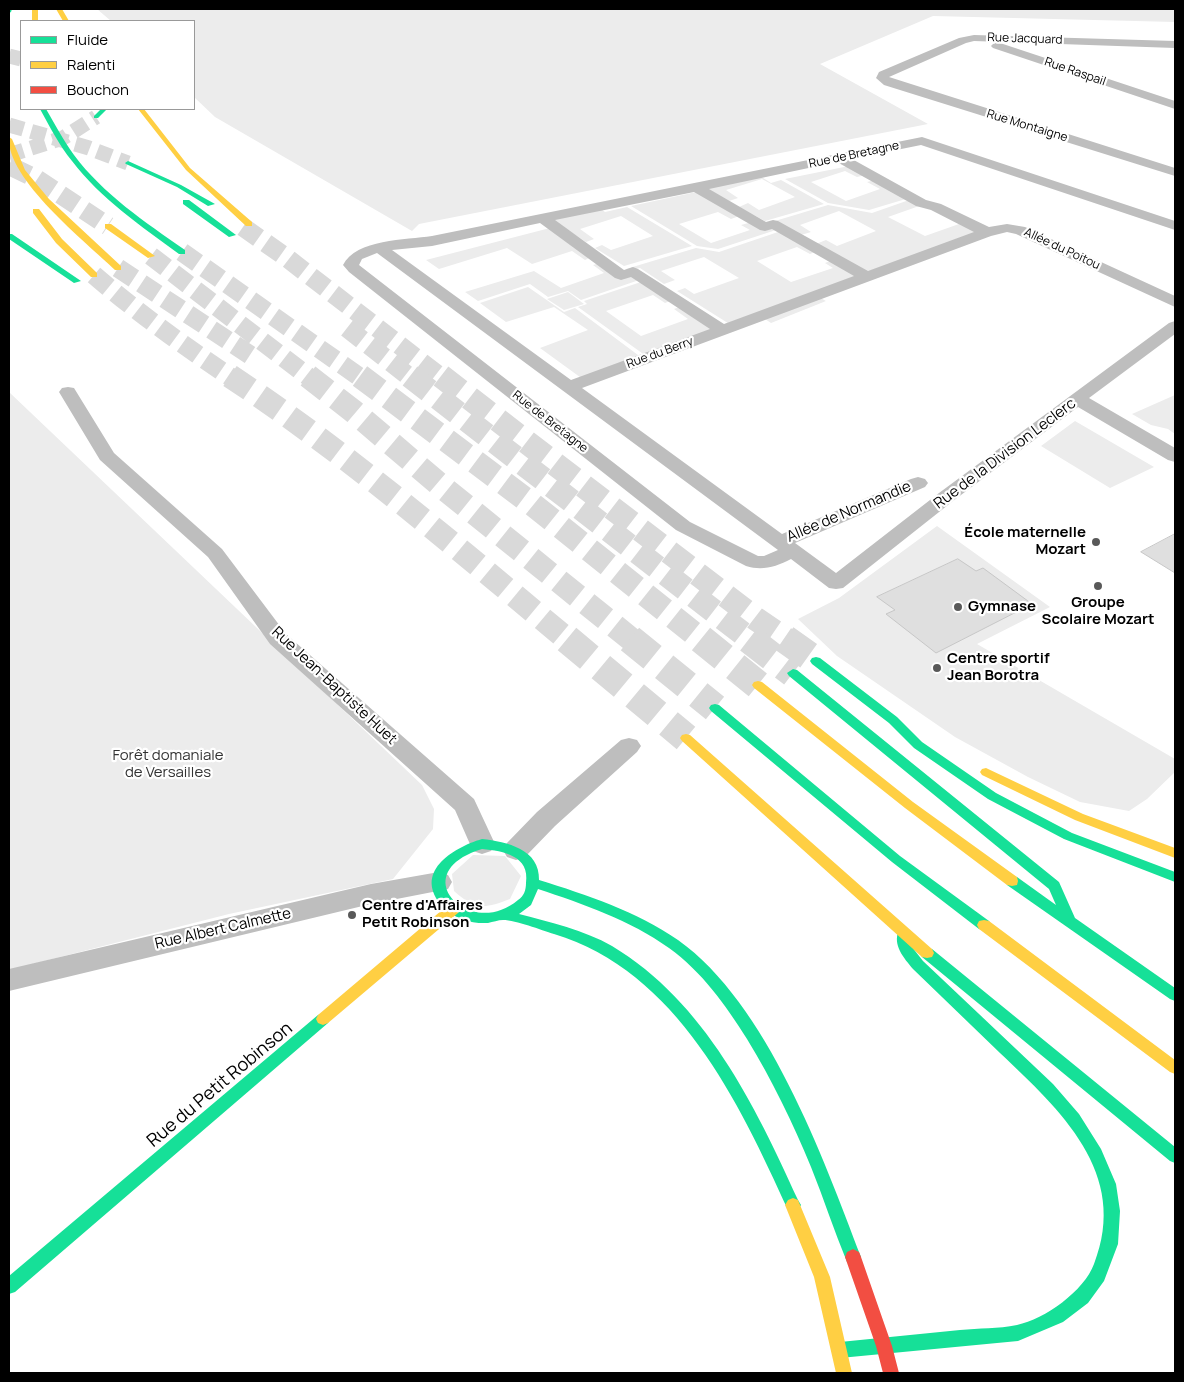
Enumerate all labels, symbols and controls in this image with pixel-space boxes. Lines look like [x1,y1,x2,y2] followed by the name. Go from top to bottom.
[20,20,195,110] legend
[67,29,108,50] text: Fluide
[987,30,1063,48] street label: Rue Jacquard
[67,54,115,75] text: Ralenti
[1042,55,1108,89] street label: Rue Raspail
[67,79,129,100] text: Bouchon
[985,107,1069,145] street label: Rue Montaigne
[808,138,900,172] street label: Rue de Bretagne
[1022,225,1102,273] street label: Allée du Poitou
[625,334,695,372] street label: Rue du Berry
[509,388,591,456] street label: Rue de Bretagne
[931,395,1079,513] street label: Rue de la Division Leclerc
[784,478,914,546] street label: Allée de Normandie
[964,524,1086,559] place label: École maternelle Mozart
[1090,536,1102,548] marker: École maternelle Mozart
[1092,580,1104,592] marker: Groupe Scolaire Mozart
[1042,594,1154,629] place label: Groupe Scolaire Mozart
[968,598,1036,616] place label: Gymnase
[952,601,964,613] marker: Gymnase
[268,623,400,749] street label: Rue Jean-Baptiste Huet
[947,650,1050,685] place label: Centre sportif Jean Borotra
[931,662,943,674] marker: Centre sportif Jean Borotra
[112,747,224,782] park label: Forêt domaniale de Versailles
[362,897,483,932] place label: Centre d'Affaires Petit Robinson
[153,905,293,953] street label: Rue Albert Calmette
[346,909,358,921] marker: Centre d'Affaires Petit Robinson
[143,1018,297,1152] street label: Rue du Petit Robinson

